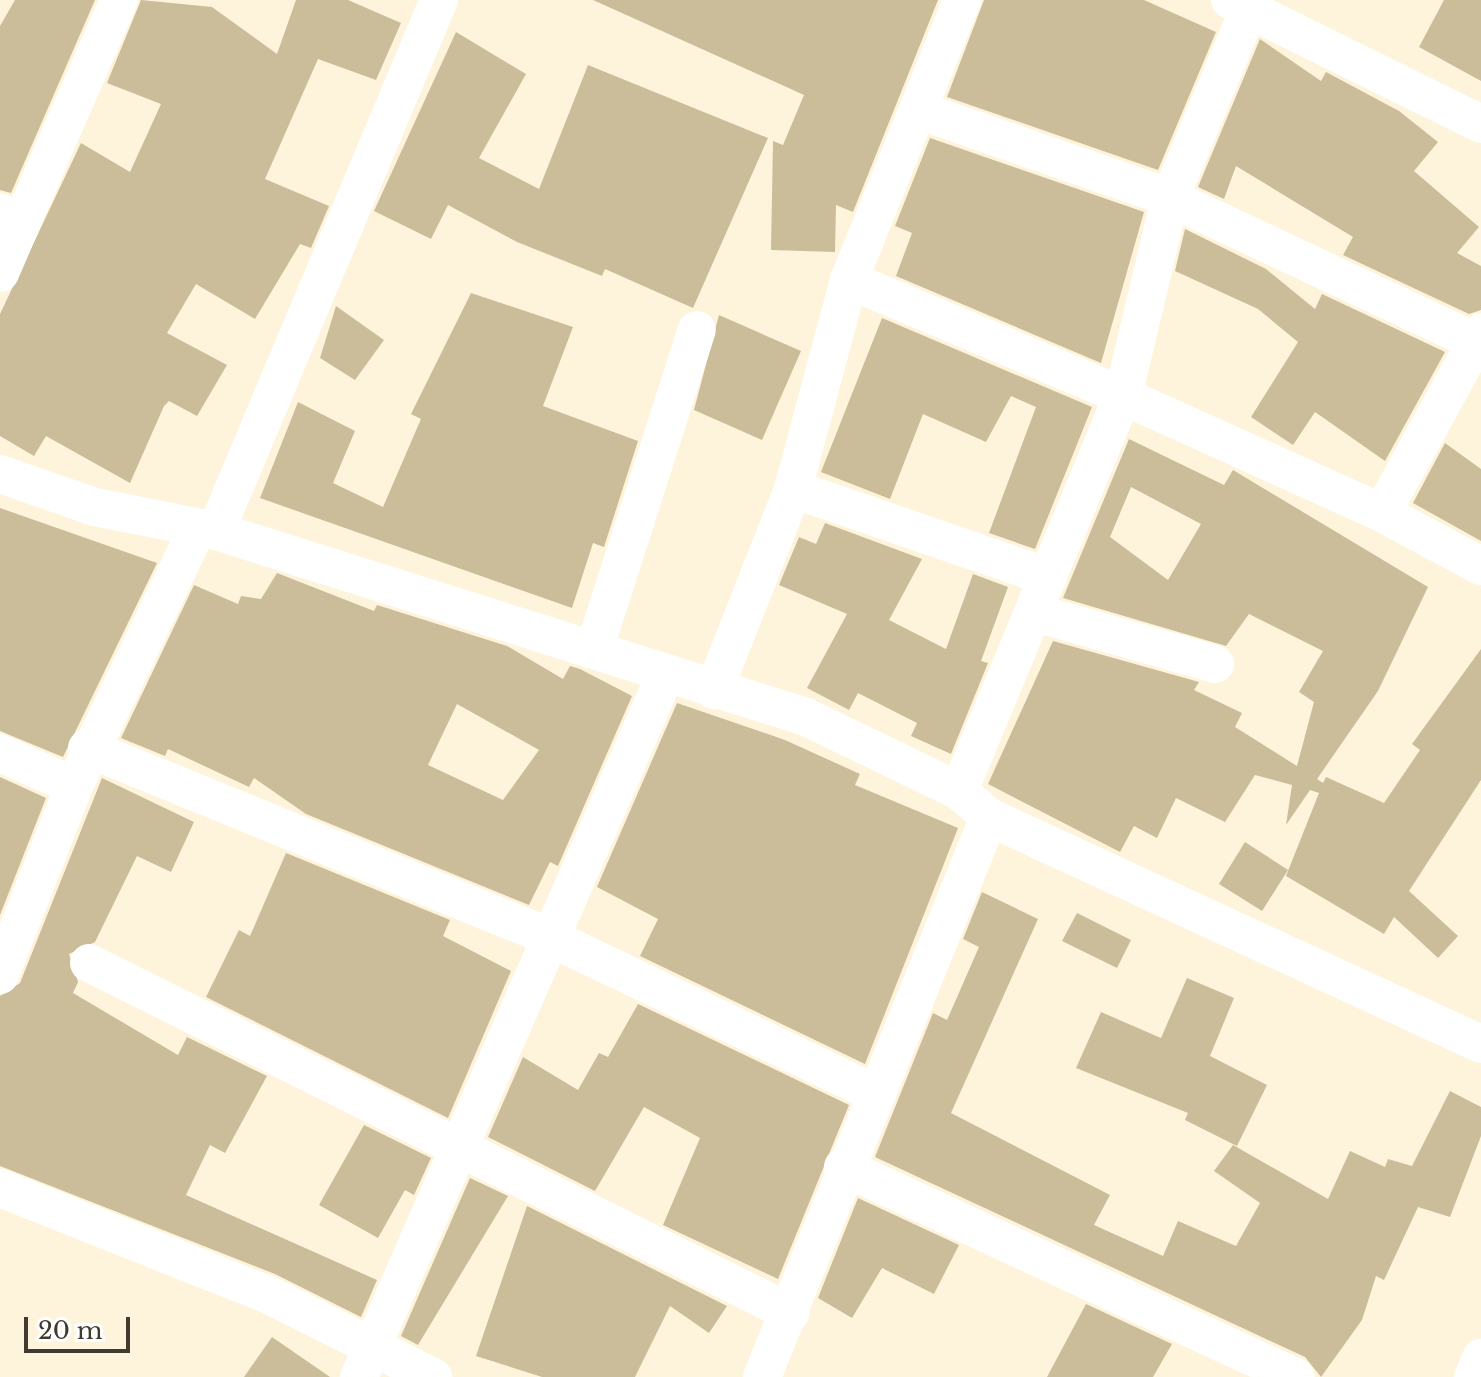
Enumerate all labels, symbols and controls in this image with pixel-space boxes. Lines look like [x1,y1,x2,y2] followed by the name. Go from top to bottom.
[28,1301,134,1351] scale bar
[38,1316,103,1345] text: 20 m

